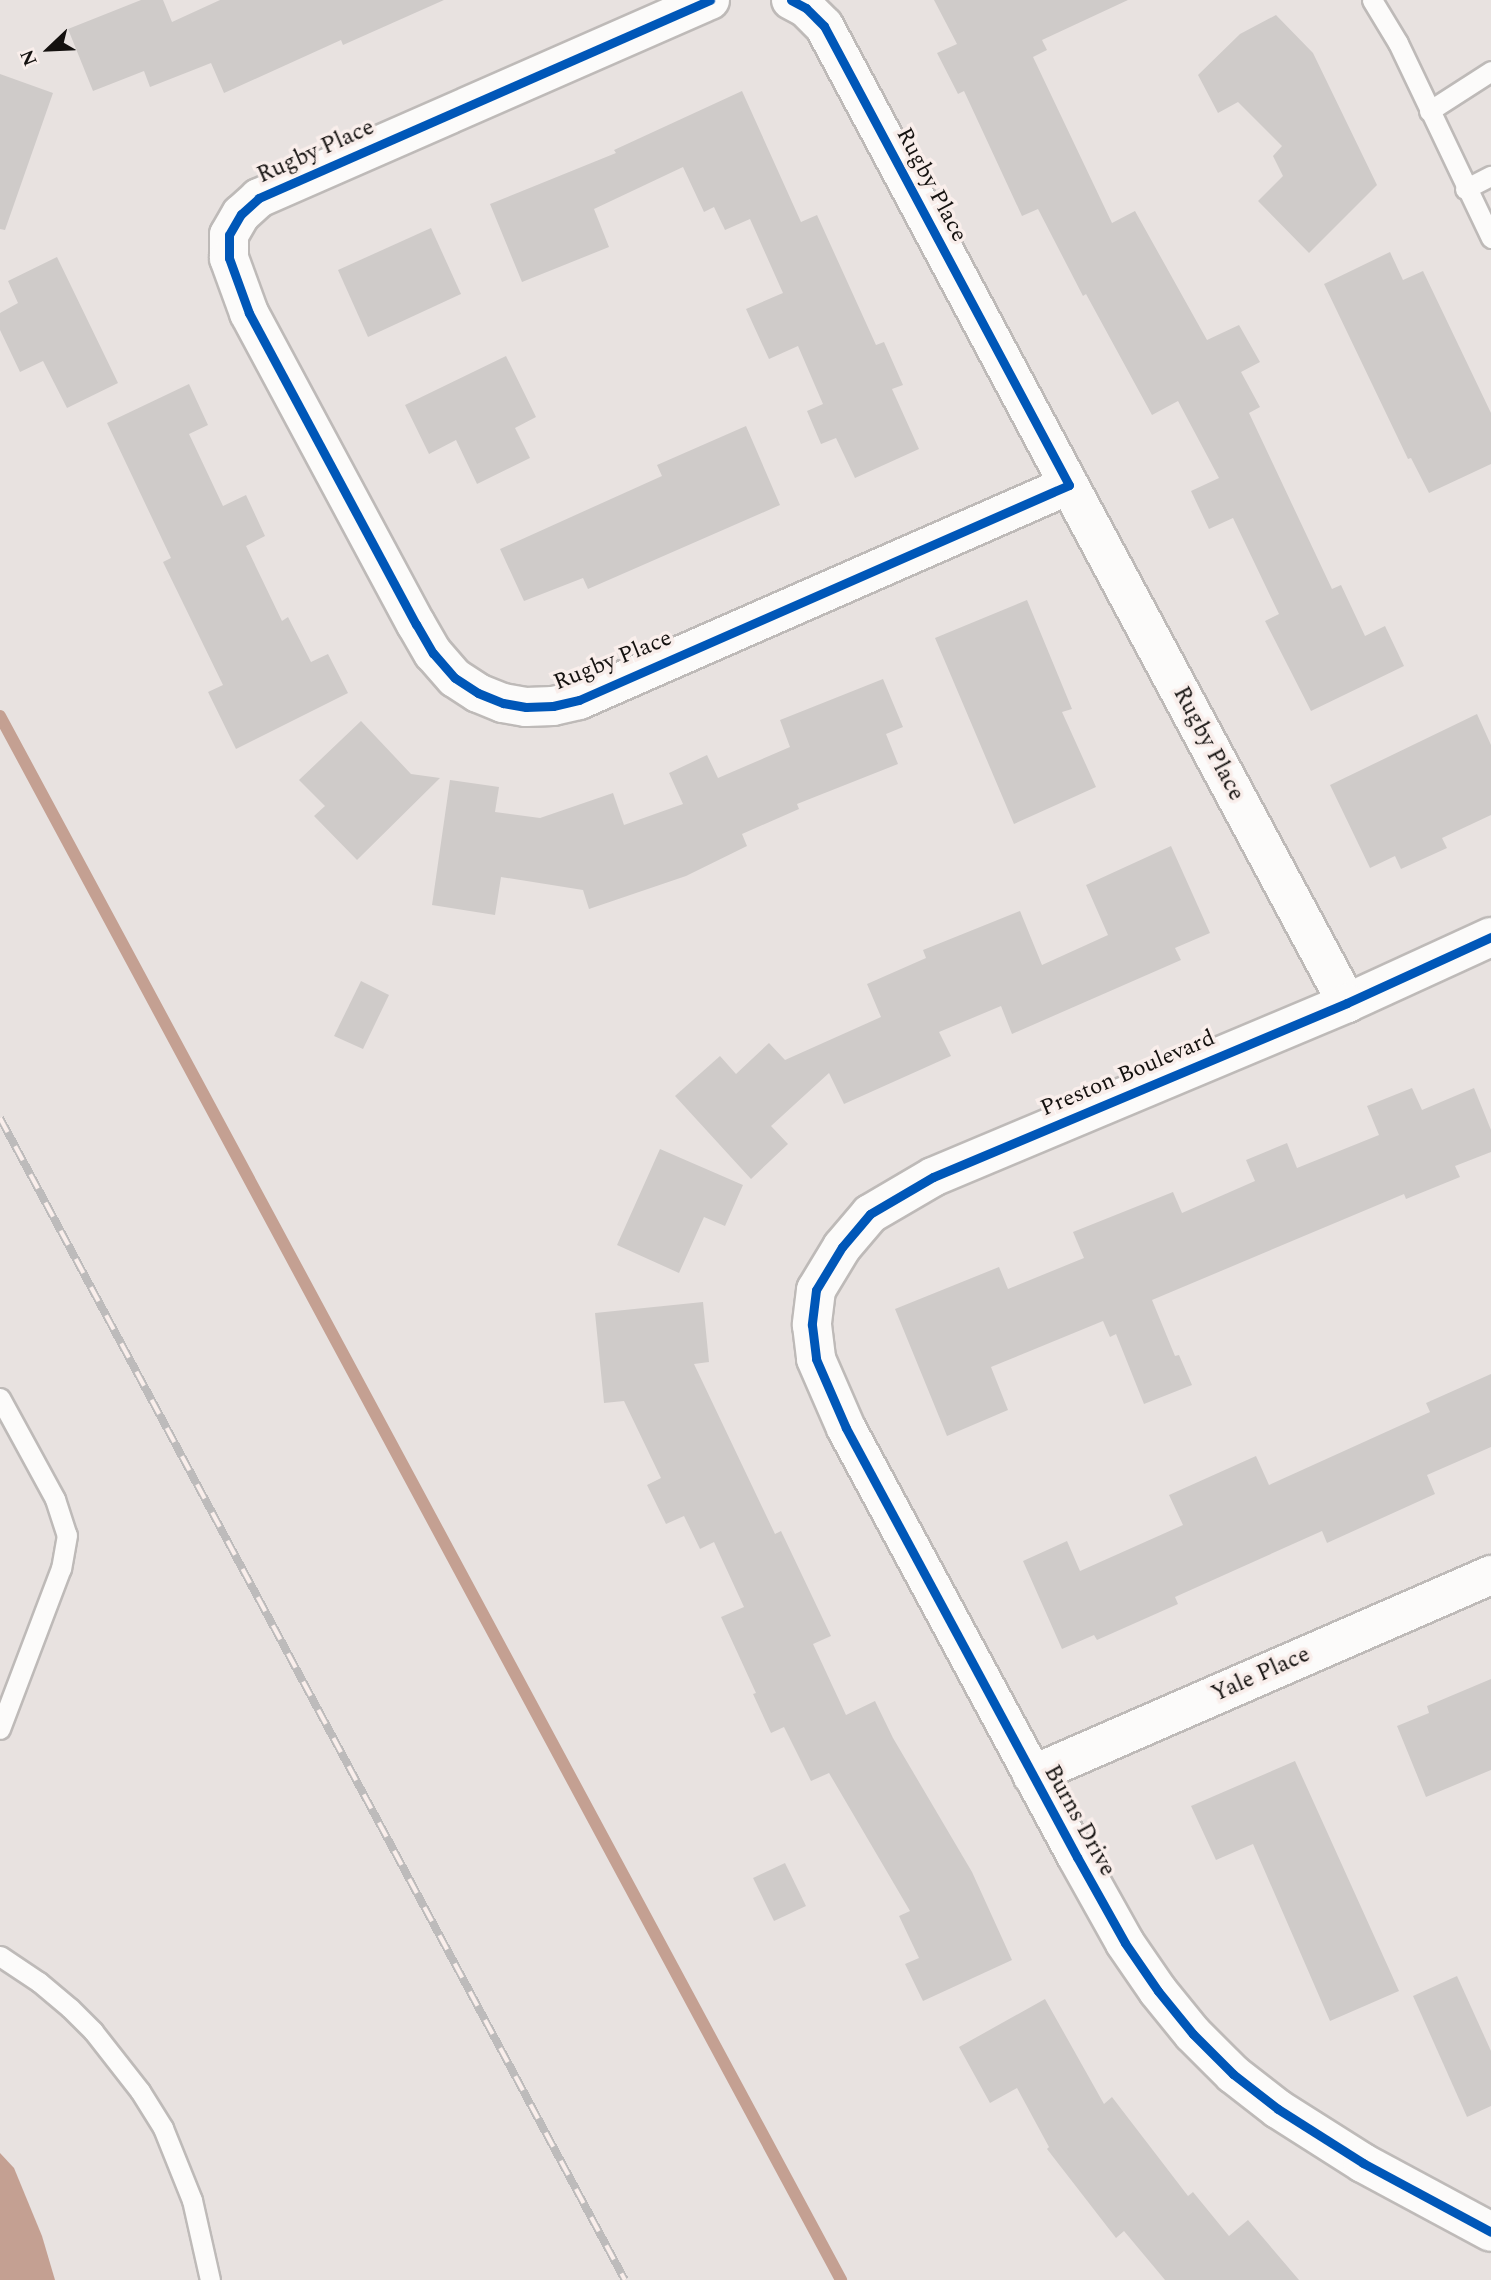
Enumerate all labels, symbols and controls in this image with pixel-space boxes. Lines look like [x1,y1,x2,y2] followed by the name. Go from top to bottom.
[14,14,84,84] north arrow
[13,45,46,70] text: N
[253,114,379,190] street label: Rugby Place
[889,123,973,247] street label: Rugby Place
[550,625,676,697] street label: Rugby Place
[1166,682,1250,806] street label: Rugby Place
[1037,1025,1219,1123] street label: Preston Boulevard
[1208,1641,1314,1709] street label: Yale Place
[1037,1761,1121,1881] street label: Burns Drive

